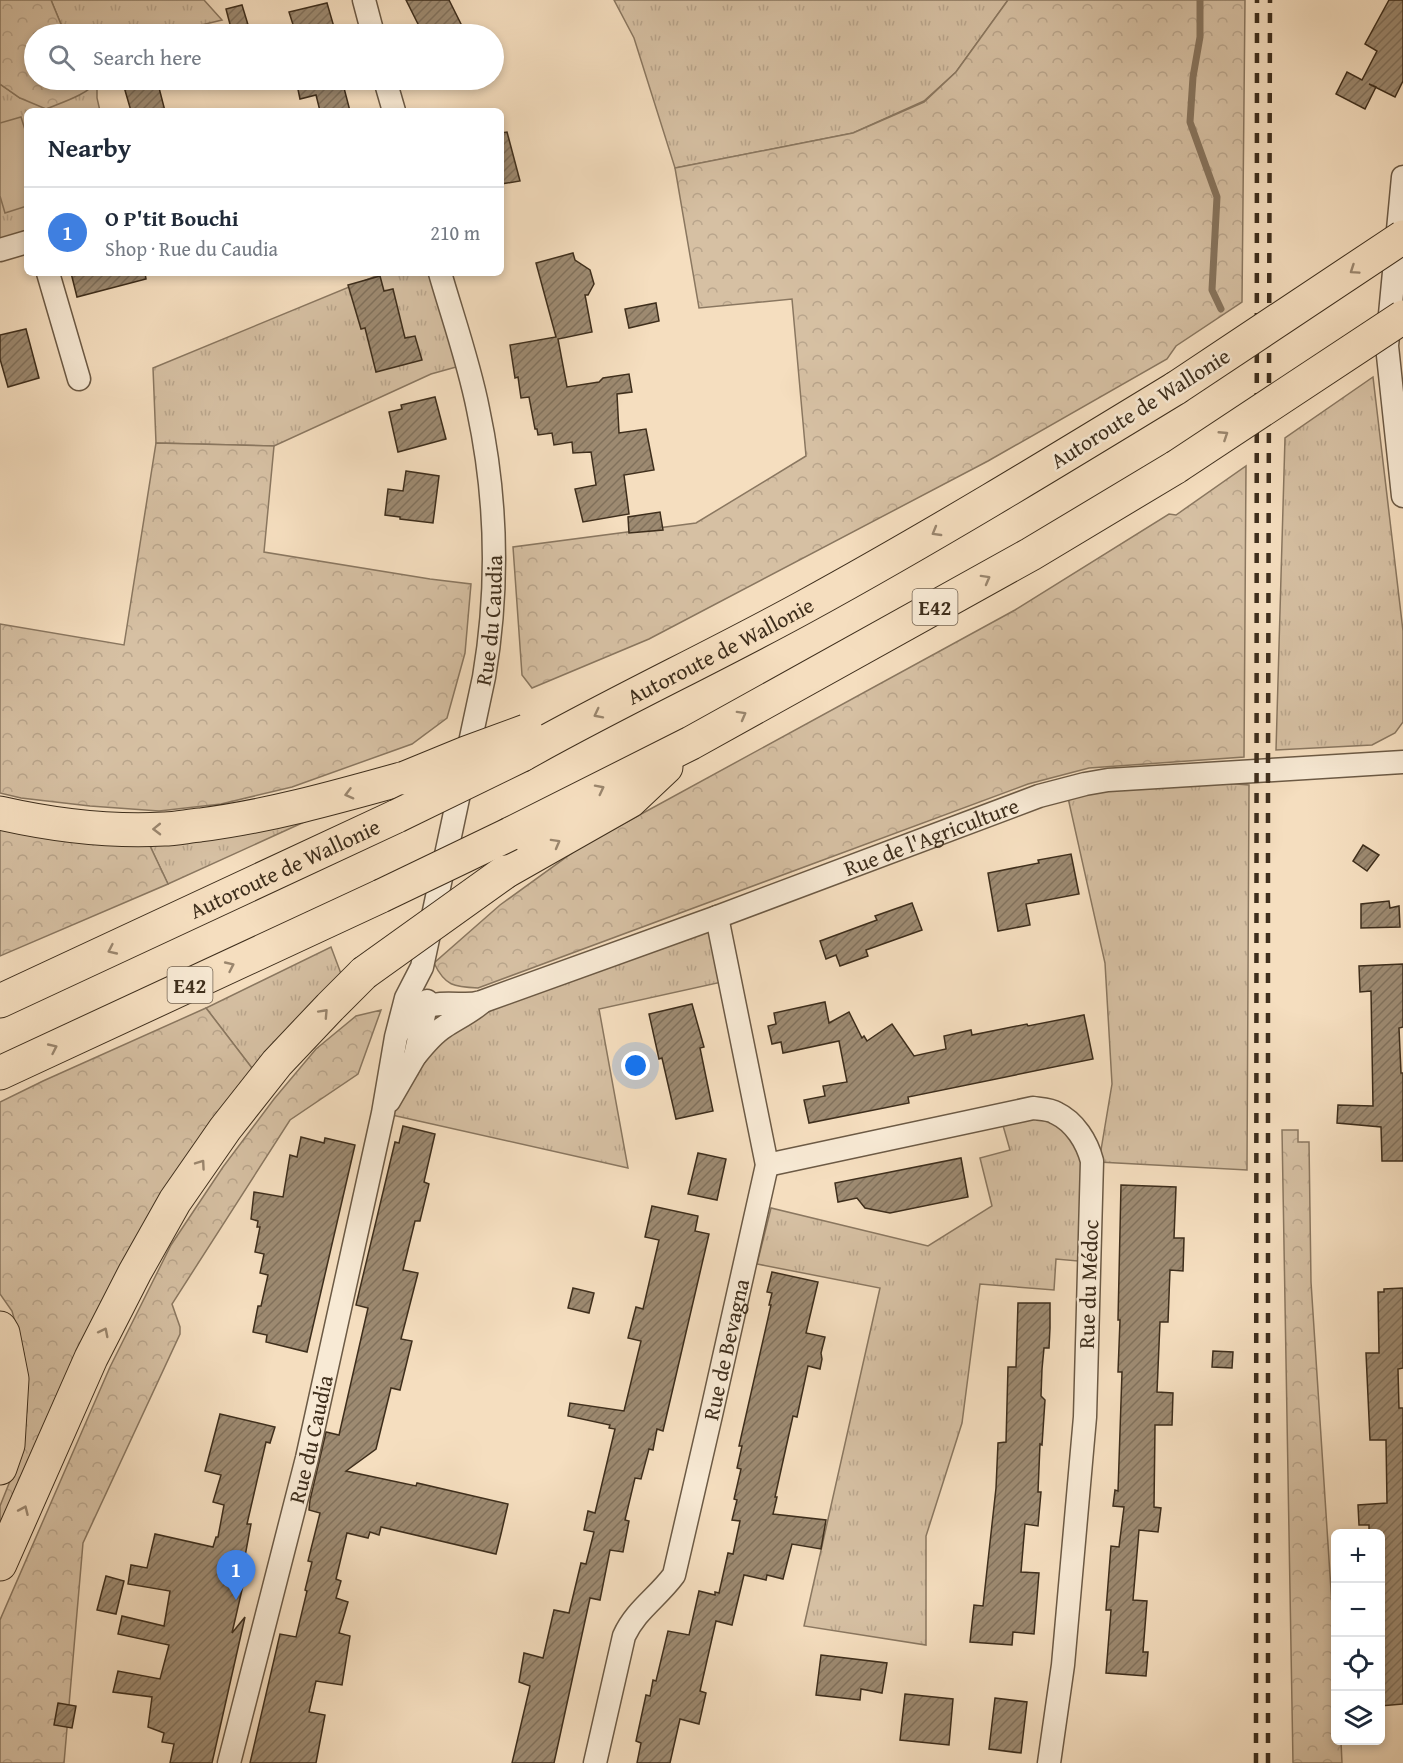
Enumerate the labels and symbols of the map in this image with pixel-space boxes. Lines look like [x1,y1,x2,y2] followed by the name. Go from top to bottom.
[1350,263,1361,274] one-way arrow
[1044,340,1236,476] street label: Autoroute de Wallonie
[1218,431,1229,442] one-way arrow
[931,524,942,536] one-way arrow
[467,554,510,689] street label: Rue du Caudia
[979,575,990,586] one-way arrow
[621,589,819,712] street label: Autoroute de Wallonie
[912,589,958,625] road number: E42
[593,707,604,718] one-way arrow
[735,710,746,722] one-way arrow
[594,784,605,796] one-way arrow
[344,786,354,799] one-way arrow
[839,789,1023,884] street label: Rue de l'Agriculture
[184,810,385,927] street label: Autoroute de Wallonie
[153,823,162,835] one-way arrow
[550,839,560,850] one-way arrow
[107,942,118,954] one-way arrow
[223,962,234,974] one-way arrow
[168,967,213,1003] road number: E42
[317,1009,328,1019] one-way arrow
[47,1044,58,1056] one-way arrow
[621,1051,650,1080] your location
[194,1159,205,1170] one-way arrow
[1070,1219,1106,1349] street label: Rue du Médoc
[694,1275,757,1423] street label: Rue de Bevagna
[97,1328,108,1339] one-way arrow
[280,1371,341,1507] street label: Rue du Caudia
[16,1505,28,1516] one-way arrow
[216,1550,256,1600] pin: 1

